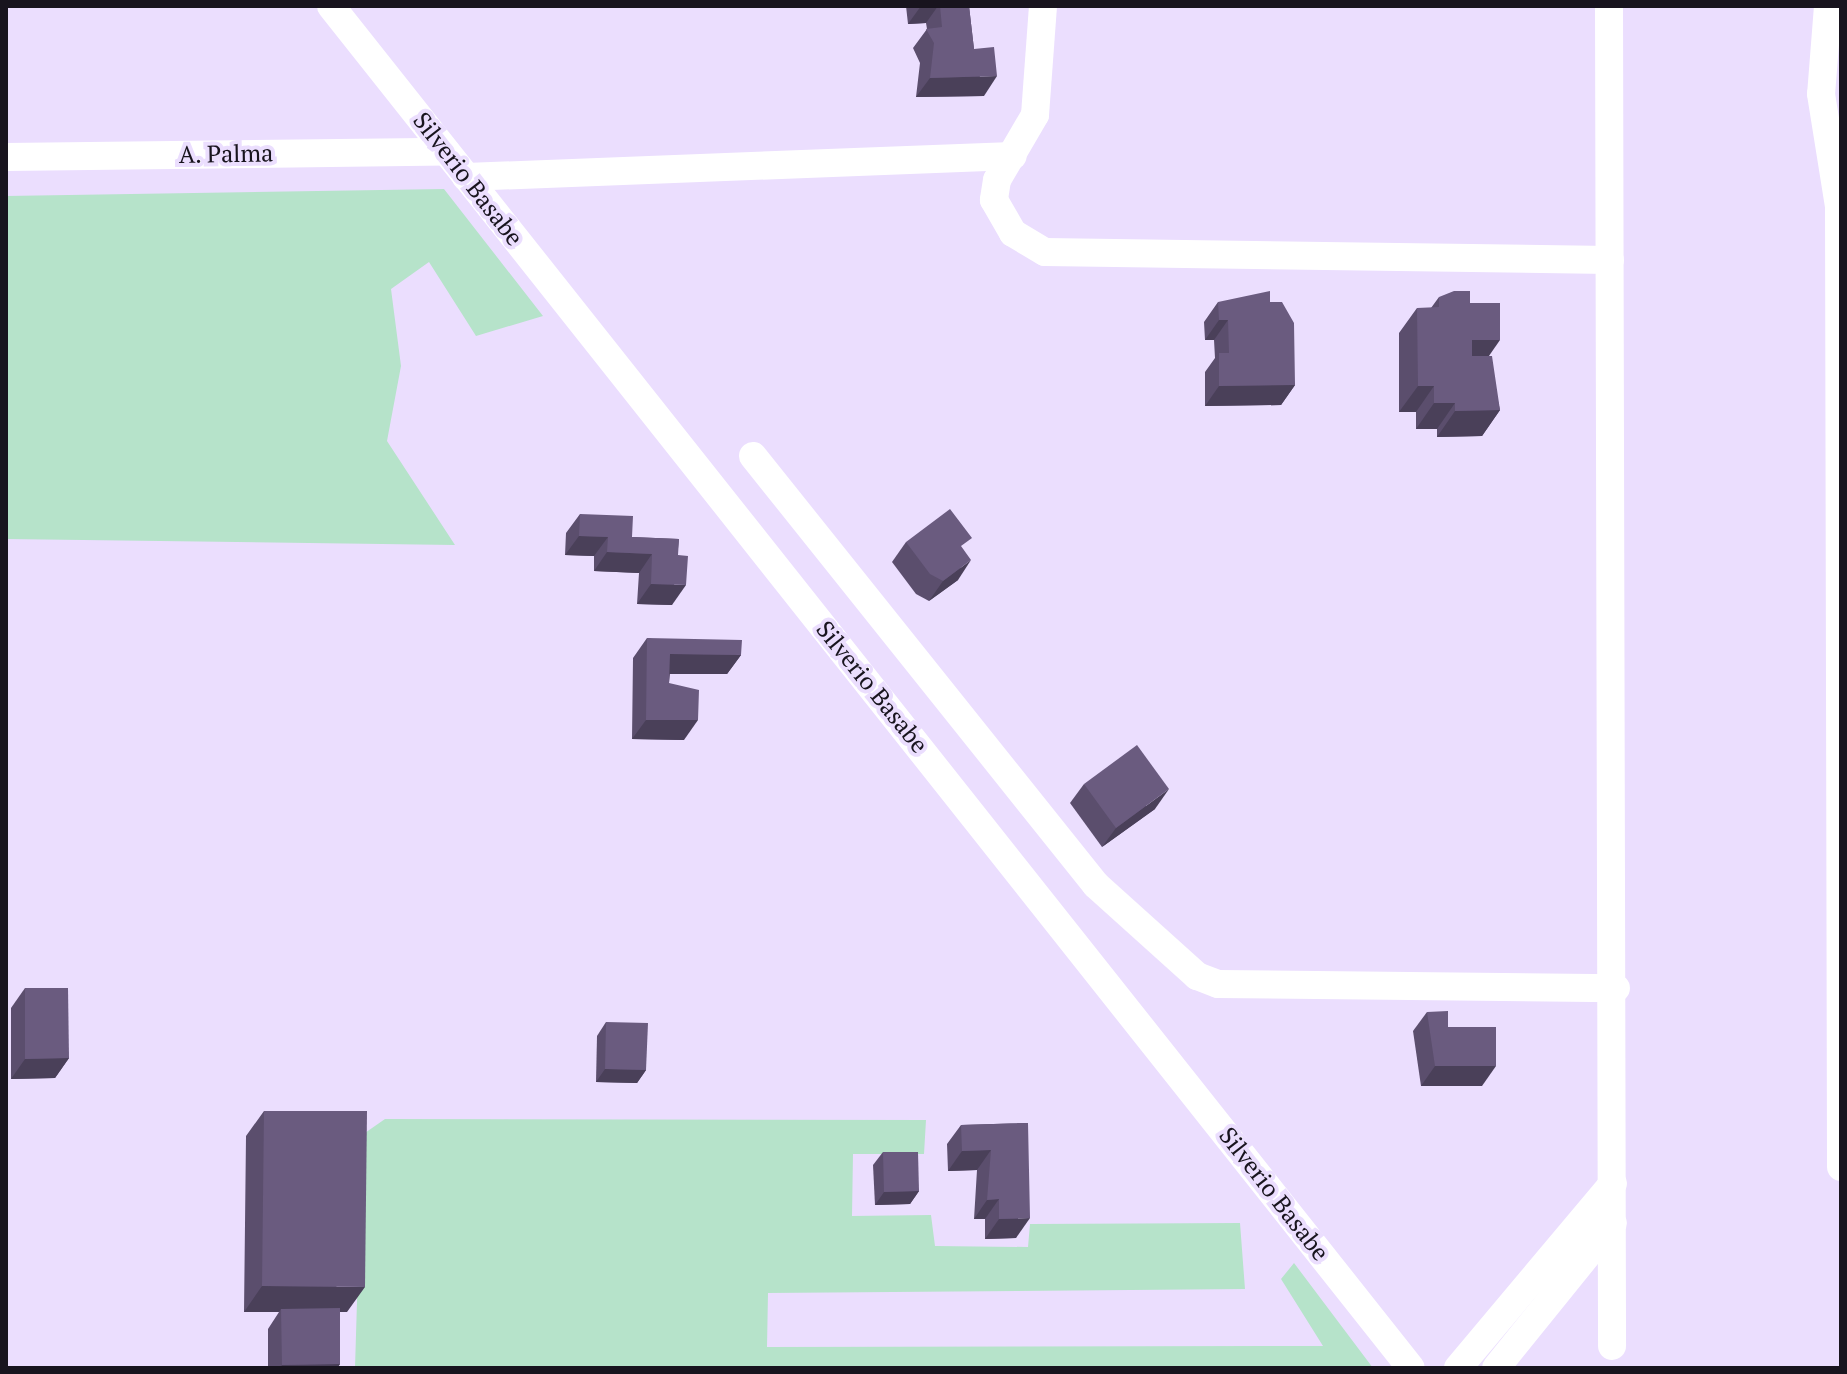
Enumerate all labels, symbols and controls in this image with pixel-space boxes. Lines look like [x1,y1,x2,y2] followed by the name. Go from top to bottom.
[407,107,529,251] street label: Silverio Basabe
[178,139,274,169] street label: A. Palma
[810,615,934,759] street label: Silverio Basabe
[1213,1122,1335,1266] street label: Silverio Basabe

